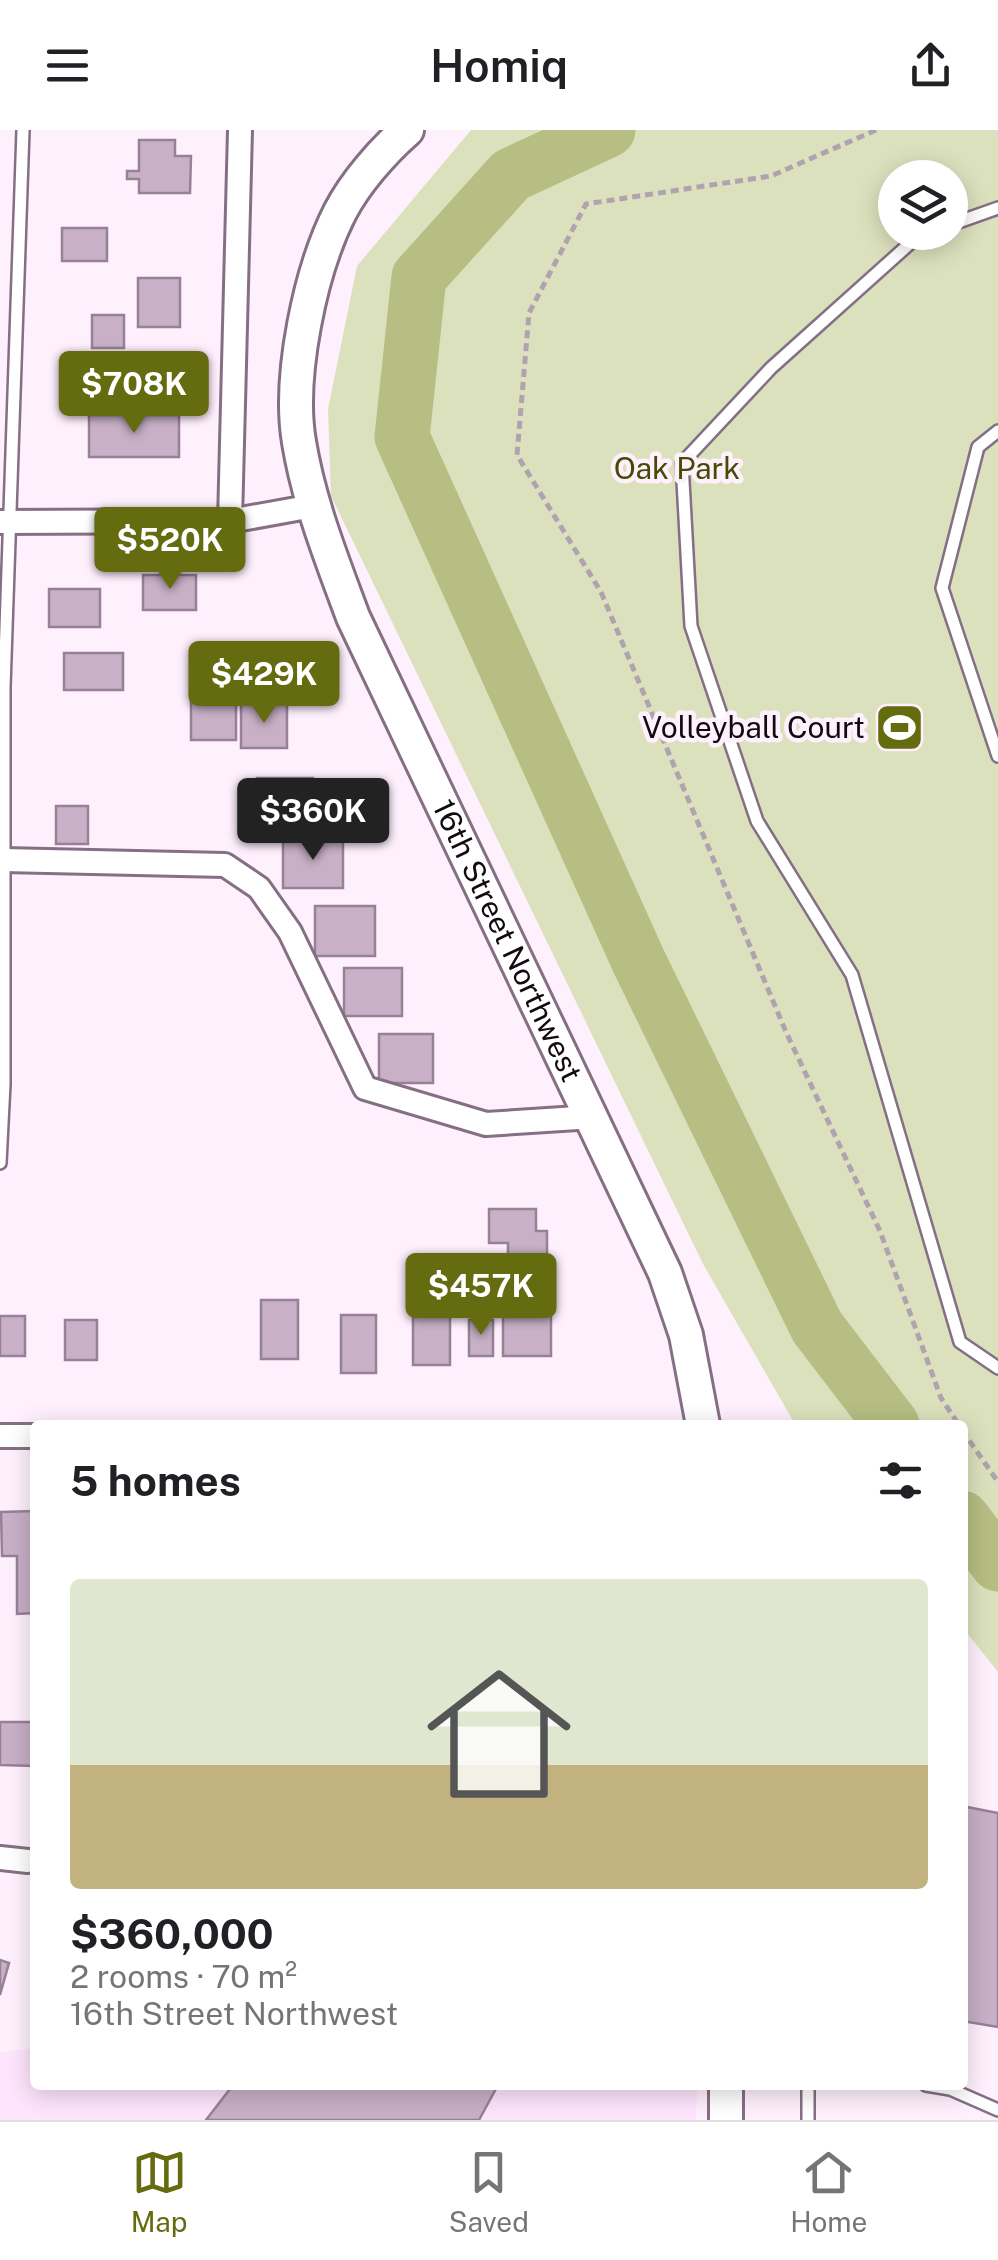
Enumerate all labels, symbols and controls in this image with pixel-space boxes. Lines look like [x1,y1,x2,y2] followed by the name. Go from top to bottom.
[40,38,95,93] icon: menu
[903,38,958,93] icon: share
[430,39,568,92] text: Homiq
[878,160,968,250] map controls
[878,160,968,250] button: layers
[64,351,204,436] pin: $708K
[81,365,187,402] text: $708K
[614,450,740,486] park label: Oak Park
[100,507,240,592] pin: $520K
[116,521,224,558] text: $520K
[194,641,334,726] pin: $429K
[210,655,318,692] text: $429K
[874,702,926,754] sports icon: Volleyball Court
[642,709,865,745] place label: Volleyball Court
[243,778,383,863] pin: $360K
[259,792,367,829] text: $360K
[426,794,590,1087] street label: 16th Street Northwest
[411,1253,551,1338] pin: $457K
[428,1267,534,1304] text: $457K
[873,1453,928,1508] icon: filters
[70,1456,241,1505] text: 5 homes
[409,1644,589,1824] icon: home
[70,1909,274,1958] text: $360,000
[70,1958,297,1995] text: 2 rooms · 70 m²
[70,1995,398,2032] text: 16th Street Northwest
[131,2145,188,2238] tab: Map
[449,2145,529,2238] tab: Saved
[790,2145,867,2238] tab: Home

